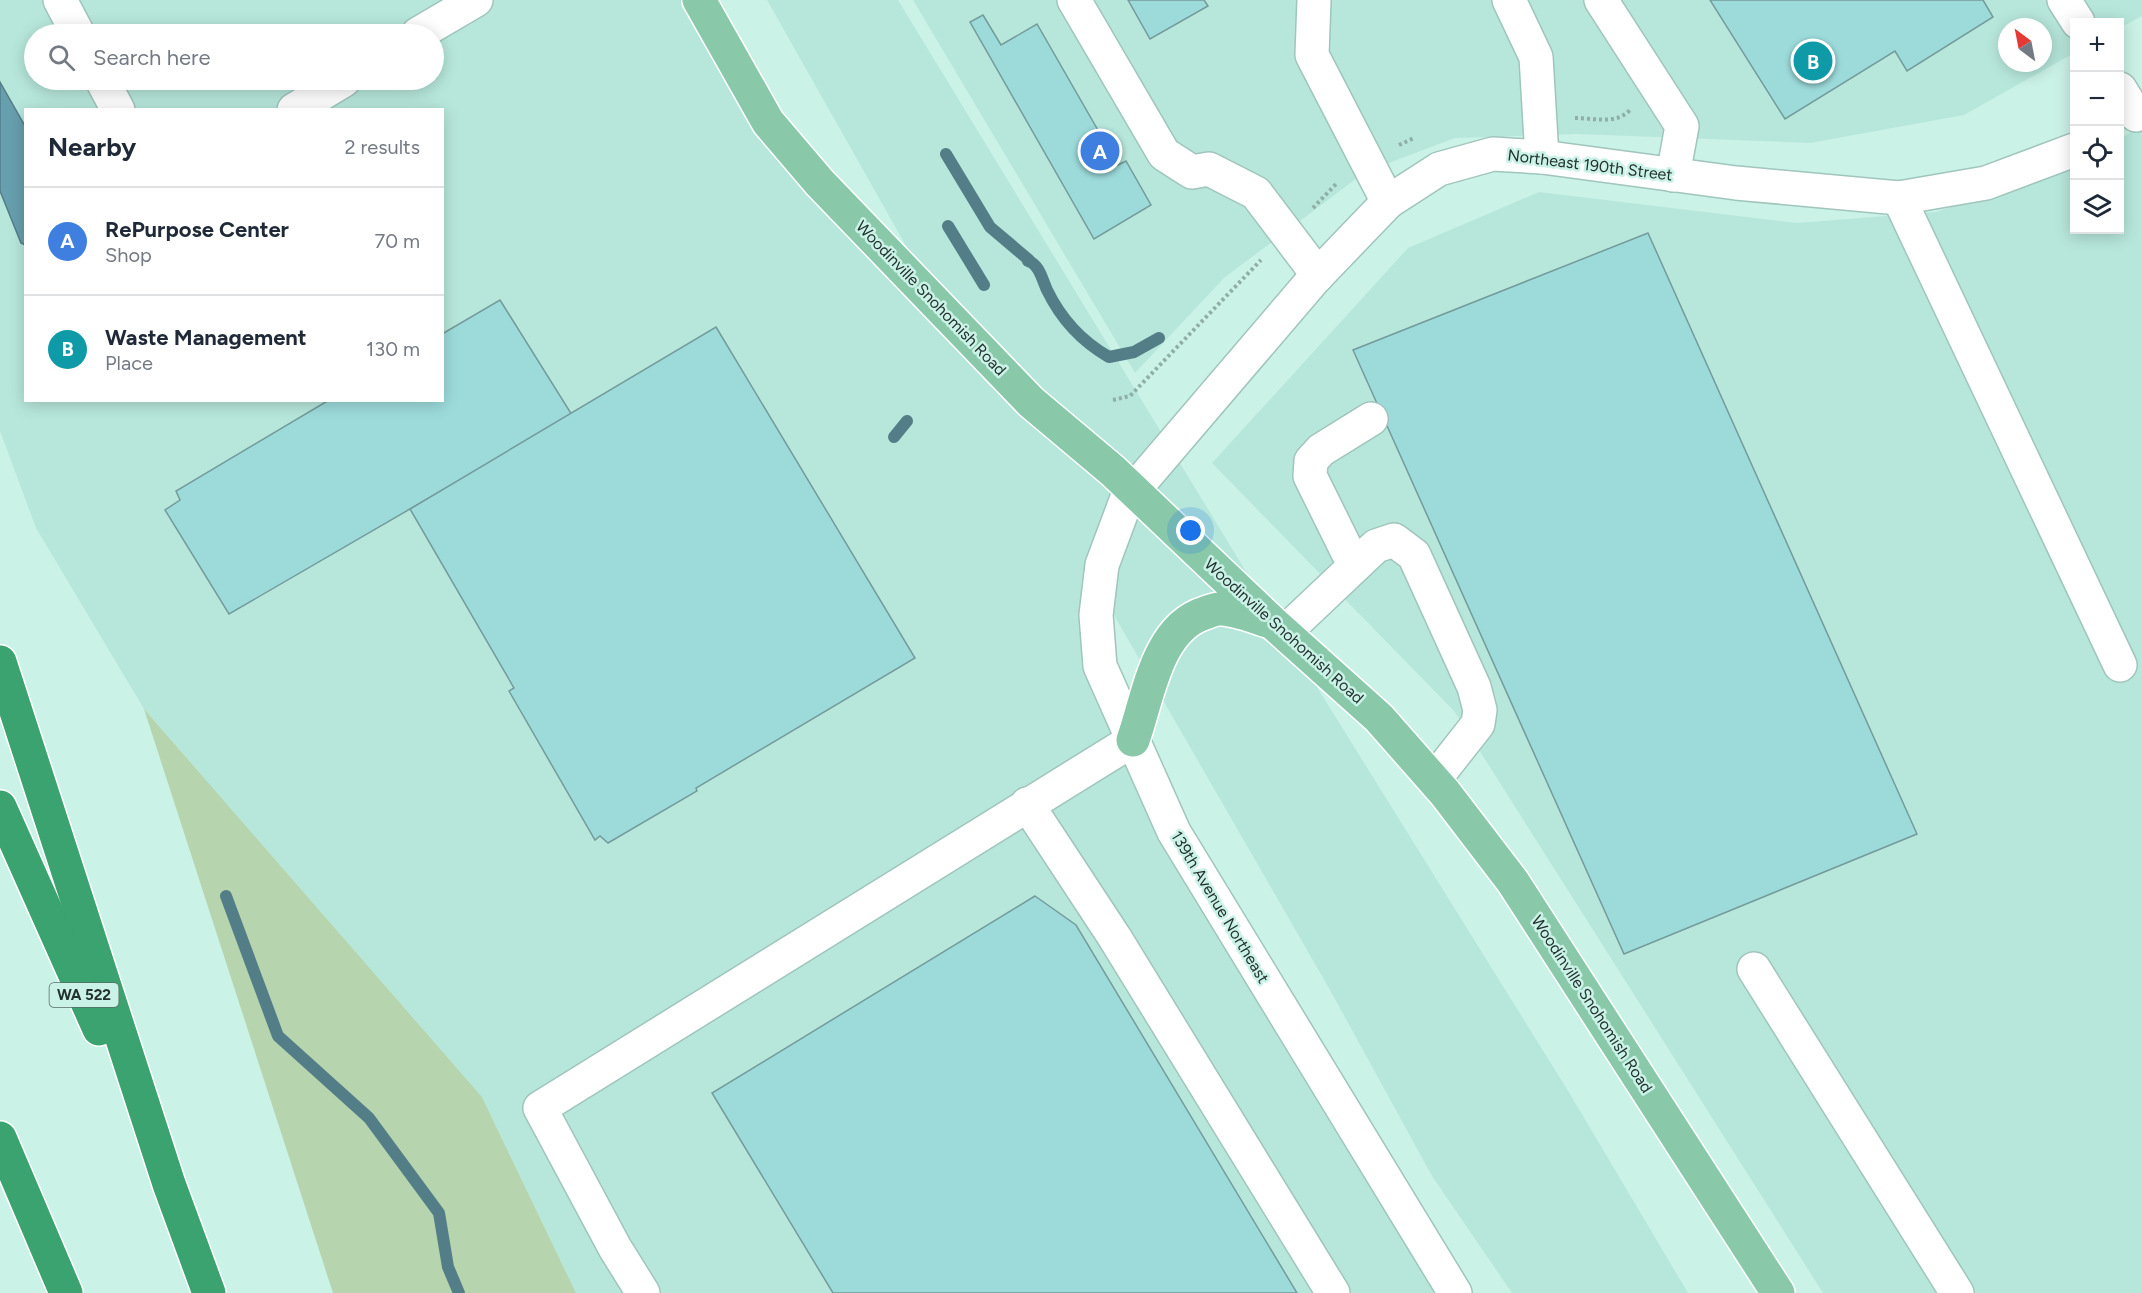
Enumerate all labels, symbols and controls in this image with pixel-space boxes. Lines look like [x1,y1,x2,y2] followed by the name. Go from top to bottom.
[1998,18,2052,72] north arrow
[2070,18,2124,234] map controls
[2070,18,2124,72] button: +
[24,24,444,90] search box
[1794,38,1832,84] pin: B
[45,41,78,74] icon: search
[93,44,211,71] text: Search here
[2070,72,2124,126] button: −
[2070,126,2124,180] button: locate
[1080,128,1120,174] pin: A
[48,131,136,163] text: Nearby
[344,135,420,159] text: 2 results
[1506,145,1674,185] street label: Northeast 190th Street
[2070,180,2124,234] button: layers
[105,216,289,243] text: RePurpose Center
[852,217,1010,379] street label: Woodinville Snohomish Road
[60,229,75,253] text: A
[374,229,420,253] text: 70 m
[105,243,152,267] text: Shop
[105,324,307,351] text: Waste Management
[61,337,74,361] text: B
[366,337,420,361] text: 130 m
[105,351,153,375] text: Place
[1176,516,1205,545] your location
[1200,554,1368,708] street label: Woodinville Snohomish Road
[1167,828,1273,986] street label: 139th Avenue Northeast
[1527,912,1657,1096] street label: Woodinville Snohomish Road
[50,983,118,1007] road number: WA 522

